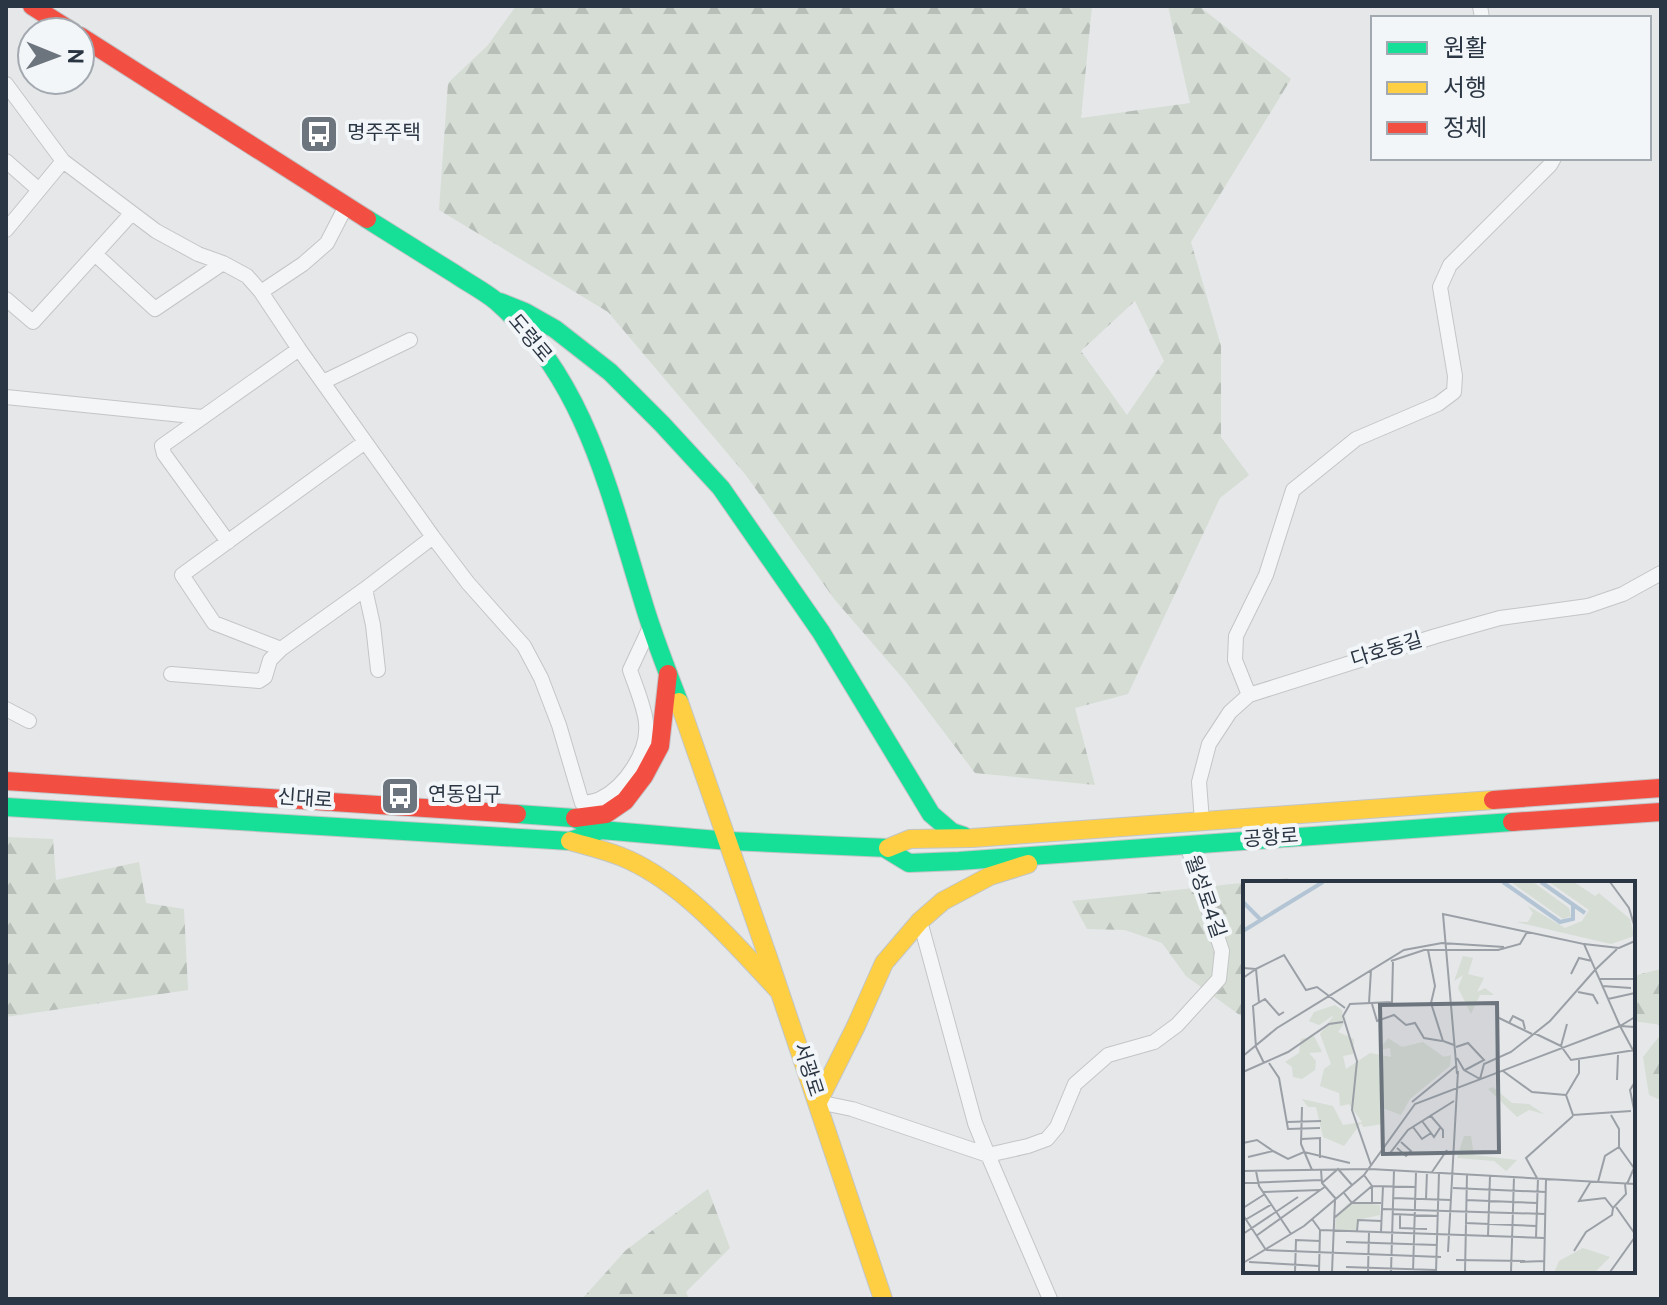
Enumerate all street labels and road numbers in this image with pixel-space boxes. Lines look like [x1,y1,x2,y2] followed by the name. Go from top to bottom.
[501,309,557,369] street label: 도령로
[1348,628,1426,674] street label: 다호동길
[277,785,333,815] street label: 신대로
[1243,824,1299,854] street label: 공항로
[1178,852,1230,942] street label: 월성로4길
[786,1040,828,1100] street label: 서광로

